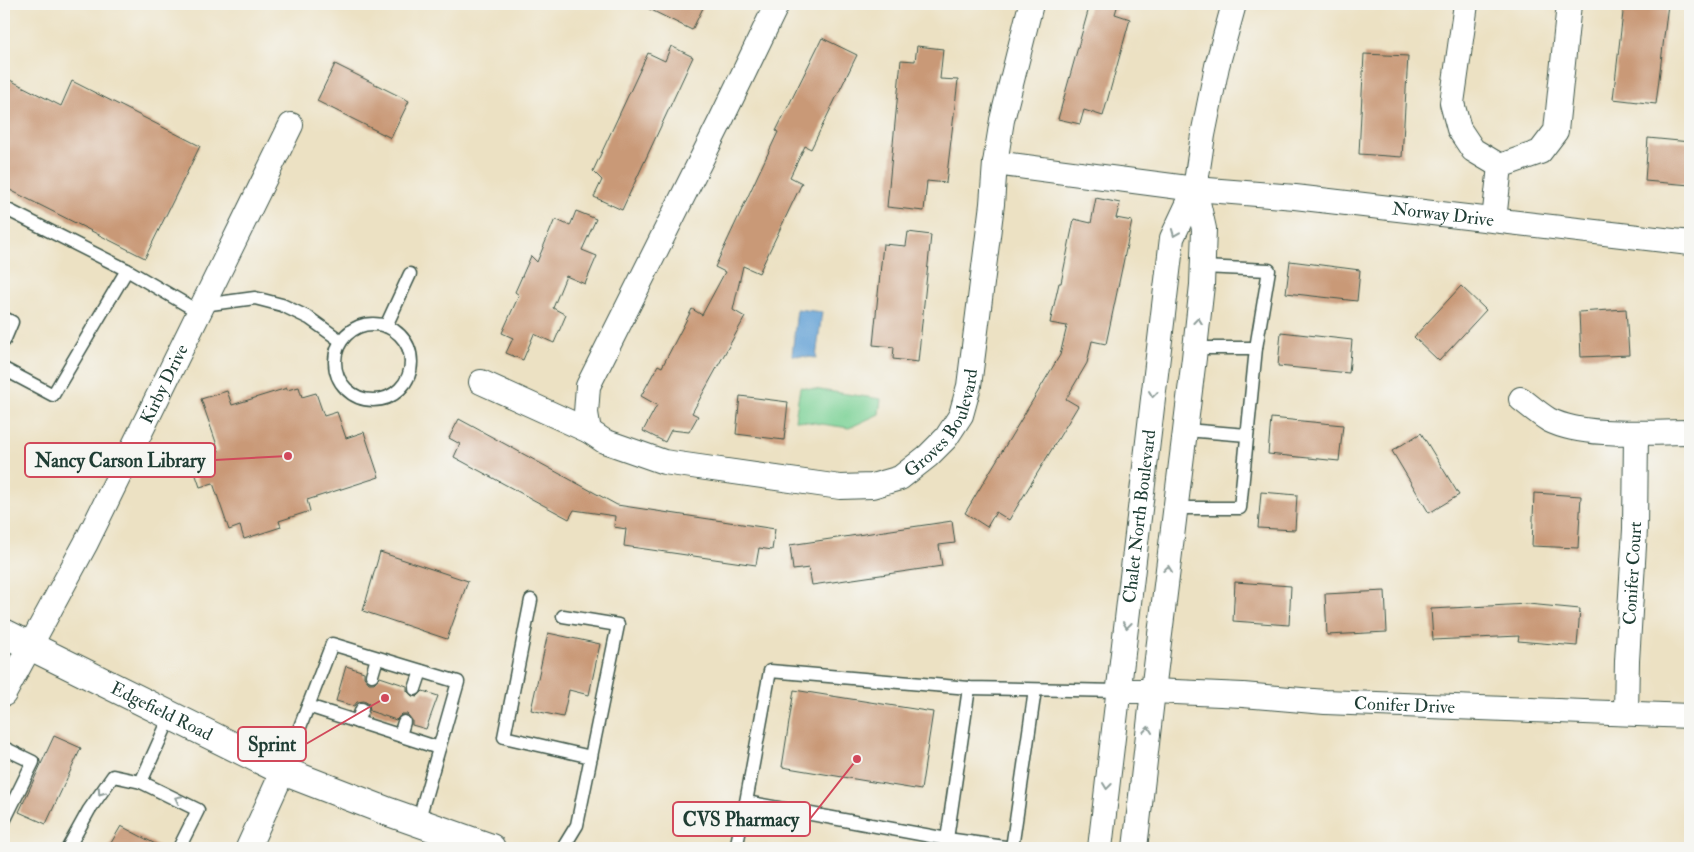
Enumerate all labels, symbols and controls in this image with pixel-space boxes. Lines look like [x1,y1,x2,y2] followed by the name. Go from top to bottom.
[1391,197,1496,232] street label: Norway Drive
[1171,228,1181,237] one-way arrow
[1192,317,1203,325] one-way arrow
[135,340,194,428] street label: Kirby Drive
[900,367,983,482] street label: Groves Boulevard
[1148,390,1159,398] one-way arrow
[1118,428,1161,604] street label: Chalet North Boulevard
[25,443,215,477] callout: Nancy Carson Library
[34,449,206,474] text: Nancy Carson Library
[1618,521,1647,626] street label: Conifer Court
[1162,565,1173,573] one-way arrow
[1122,621,1133,629] one-way arrow
[107,677,216,746] street label: Edgefield Road
[1354,692,1456,719] street label: Conifer Drive
[1142,726,1153,734] one-way arrow
[238,727,306,761] callout: Sprint
[248,733,297,758] text: Sprint
[1102,783,1113,791] one-way arrow
[98,787,107,796] one-way arrow
[174,796,183,806] one-way arrow
[673,802,810,836] callout: CVS Pharmacy
[683,808,800,833] text: CVS Pharmacy

